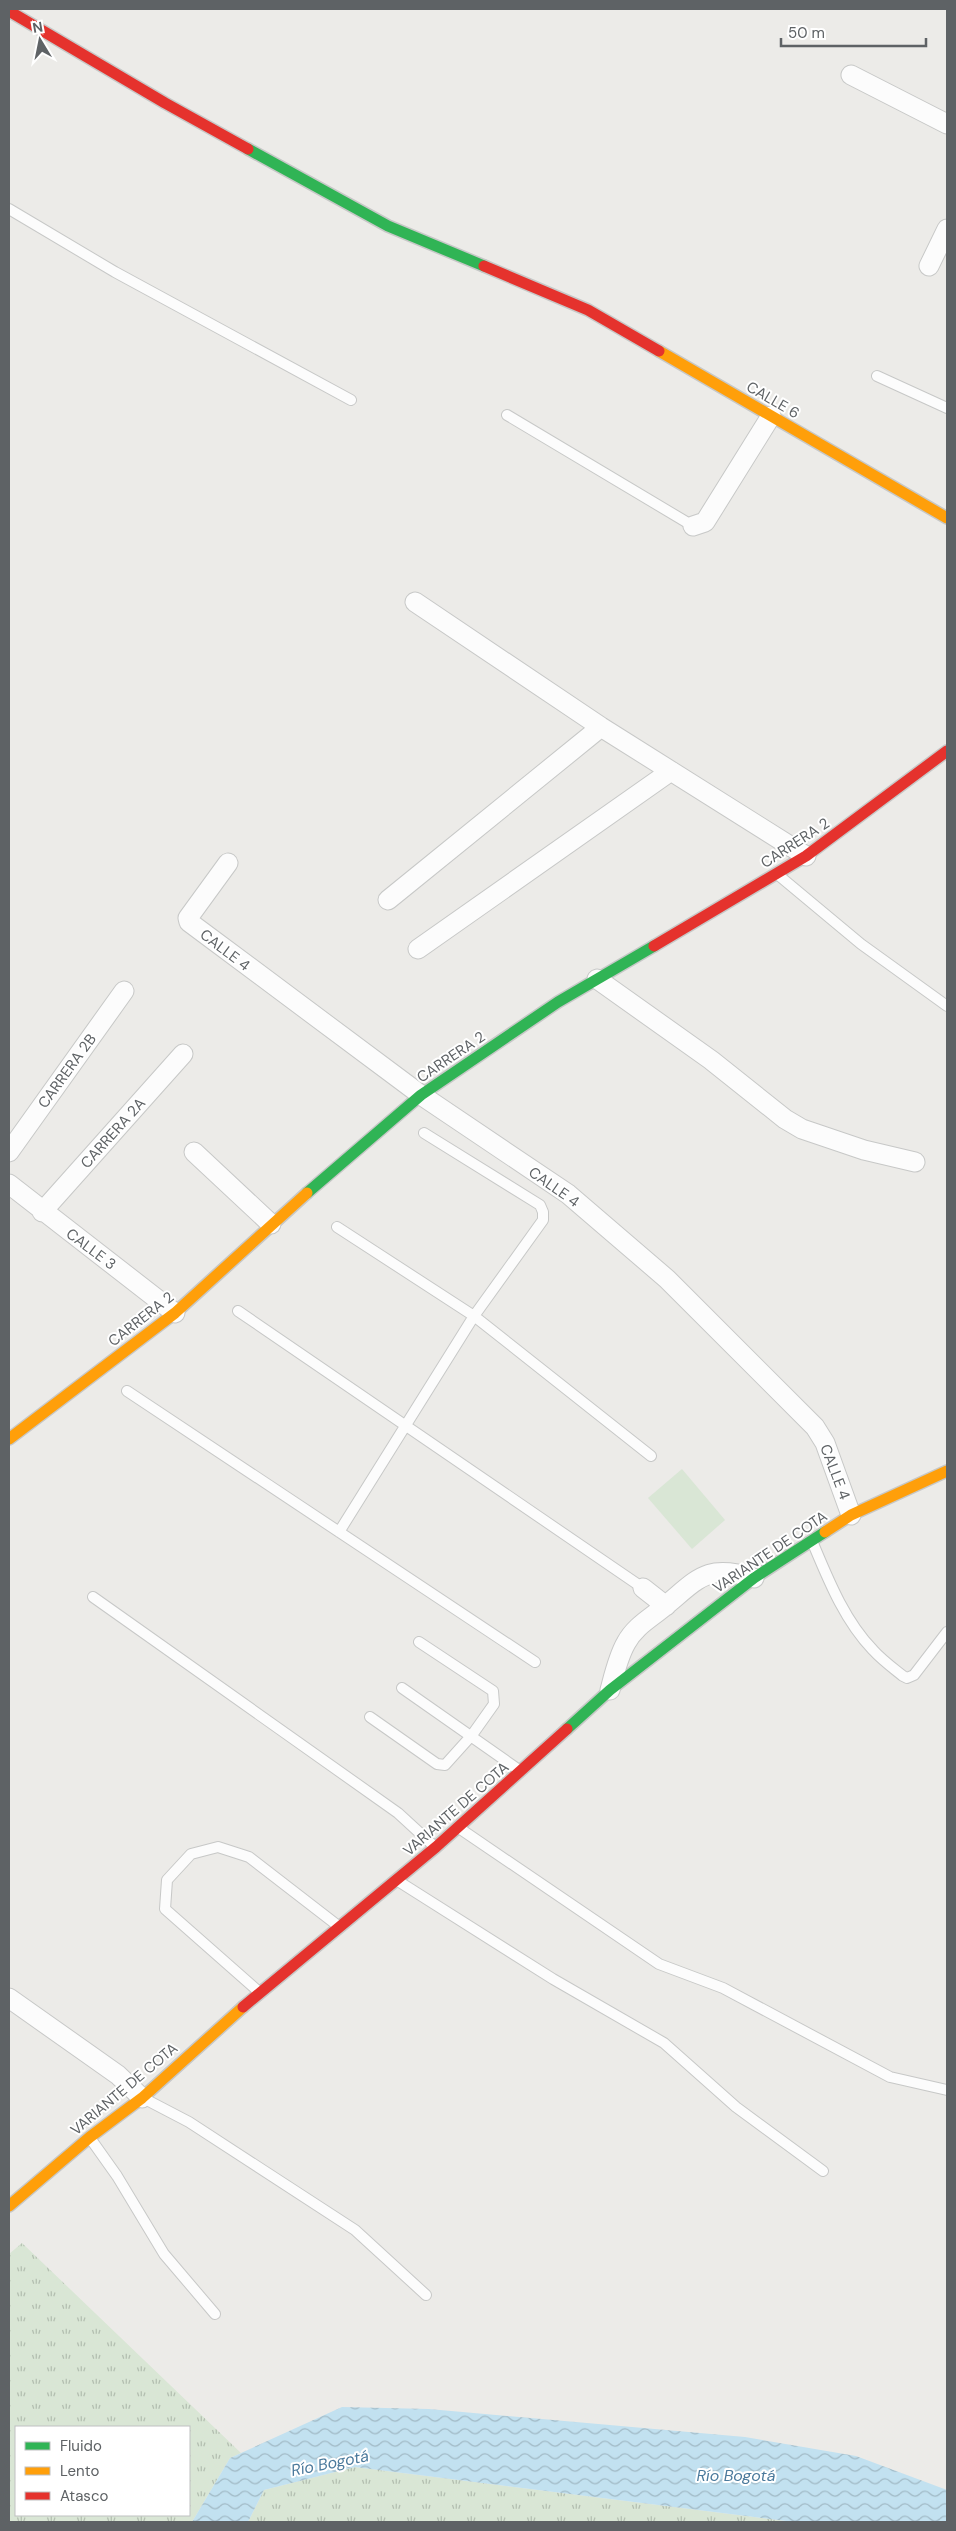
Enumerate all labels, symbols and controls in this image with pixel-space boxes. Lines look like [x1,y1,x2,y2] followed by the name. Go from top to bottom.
[15,15,65,65] north arrow
[781,15,926,47] scale bar
[31,17,44,37] text: N
[788,23,825,43] text: 50 m
[743,377,803,423] street label: CALLE 6
[757,813,833,873] street label: CARRERA 2
[196,925,254,975] street label: CALLE 4
[413,1027,489,1087] street label: CARRERA 2
[33,1030,101,1112] street label: CARRERA 2B
[76,1094,150,1172] street label: CARRERA 2A
[525,1162,583,1212] street label: CALLE 4
[62,1224,120,1274] street label: CALLE 3
[104,1287,178,1351] street label: CARRERA 2
[815,1441,855,1503] street label: CALLE 4
[709,1506,831,1598] street label: VARIANTE DE COTA
[399,1757,513,1860] street label: VARIANTE DE COTA
[66,2038,182,2140] street label: VARIANTE DE COTA
[15,2426,190,2516] legend
[60,2436,102,2456] text: Fluido
[289,2445,371,2481] water label: Río Bogotá
[60,2461,99,2481] text: Lento
[697,2465,776,2486] water label: Río Bogotá
[60,2486,108,2506] text: Atasco

